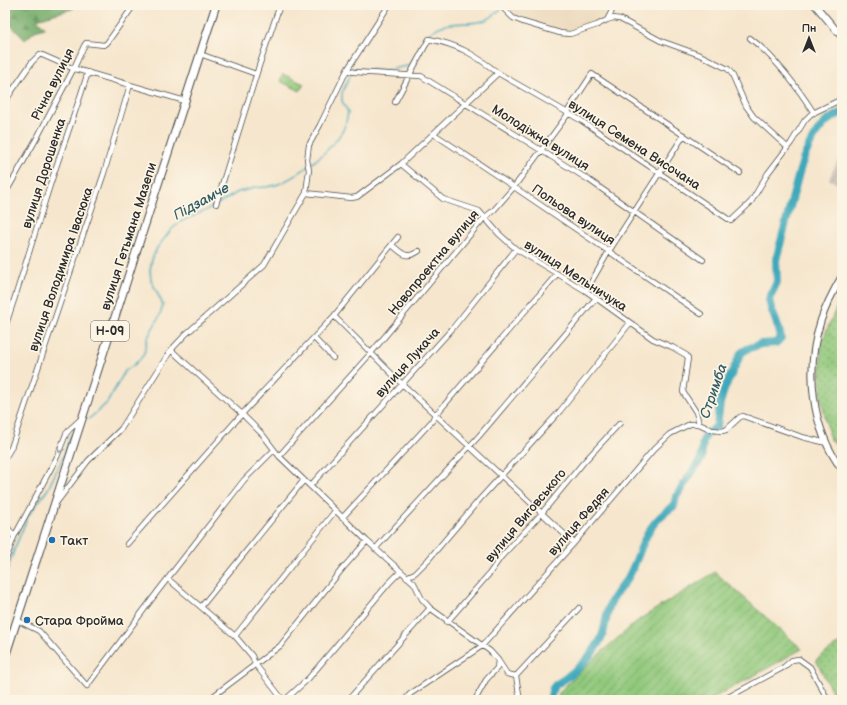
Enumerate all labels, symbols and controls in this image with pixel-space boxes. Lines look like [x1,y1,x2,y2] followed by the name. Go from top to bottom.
[789,18,829,58] north arrow
[802,22,816,35] text: Пн
[28,46,78,123] street label: Річна вулиця
[565,96,704,194] street label: вулиця Семена Височана
[489,101,592,174] street label: Молодіжна вулиця
[19,116,69,230] street label: вулиця Дорошенка
[97,160,160,312] street label: вулиця Гетьмана Мазепи
[170,179,233,224] water label: Підзамче
[529,181,618,249] street label: Польова вулиця
[25,185,97,354] street label: вулиця Володимира Івасюка
[385,207,483,319] street label: Новопроектна вулиця
[521,237,630,315] street label: вулиця Мельничука
[91,321,129,341] road number: Н-09
[372,324,444,401] street label: вулиця Лукача
[696,361,731,421] water label: Стримба
[57,445,65,453] one-way arrow
[482,465,570,566] street label: вулиця Виговського
[545,484,613,559] street label: вулиця Федяя
[60,533,88,549] place label: Такт
[47,535,57,545] marker: Такт
[35,613,124,629] place label: Стара Фройма
[22,615,32,625] marker: Стара Фройма

